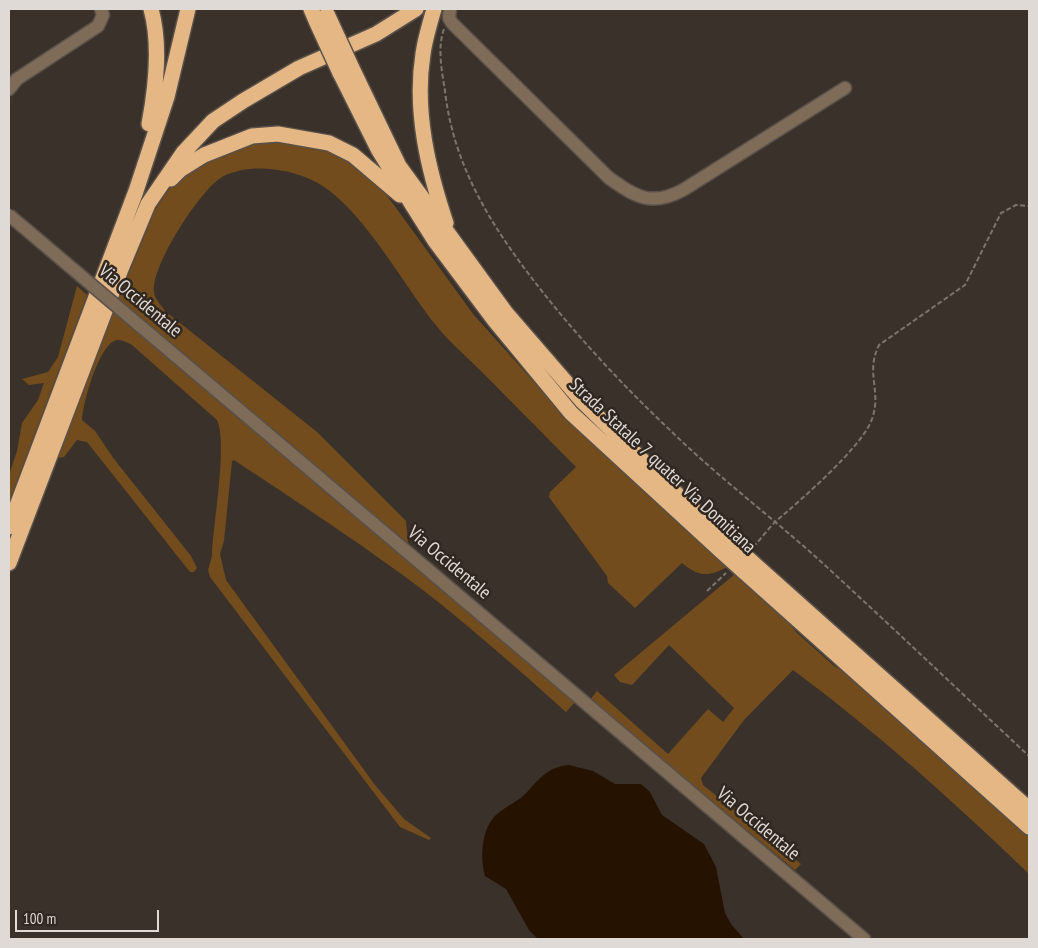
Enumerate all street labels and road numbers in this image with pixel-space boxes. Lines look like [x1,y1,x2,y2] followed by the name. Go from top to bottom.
[94,260,186,342] street label: Via Occidentale
[564,373,760,559] street label: Strada Statale 7 quater Via Domitiana
[403,522,495,604] street label: Via Occidentale
[712,783,804,865] street label: Via Occidentale

